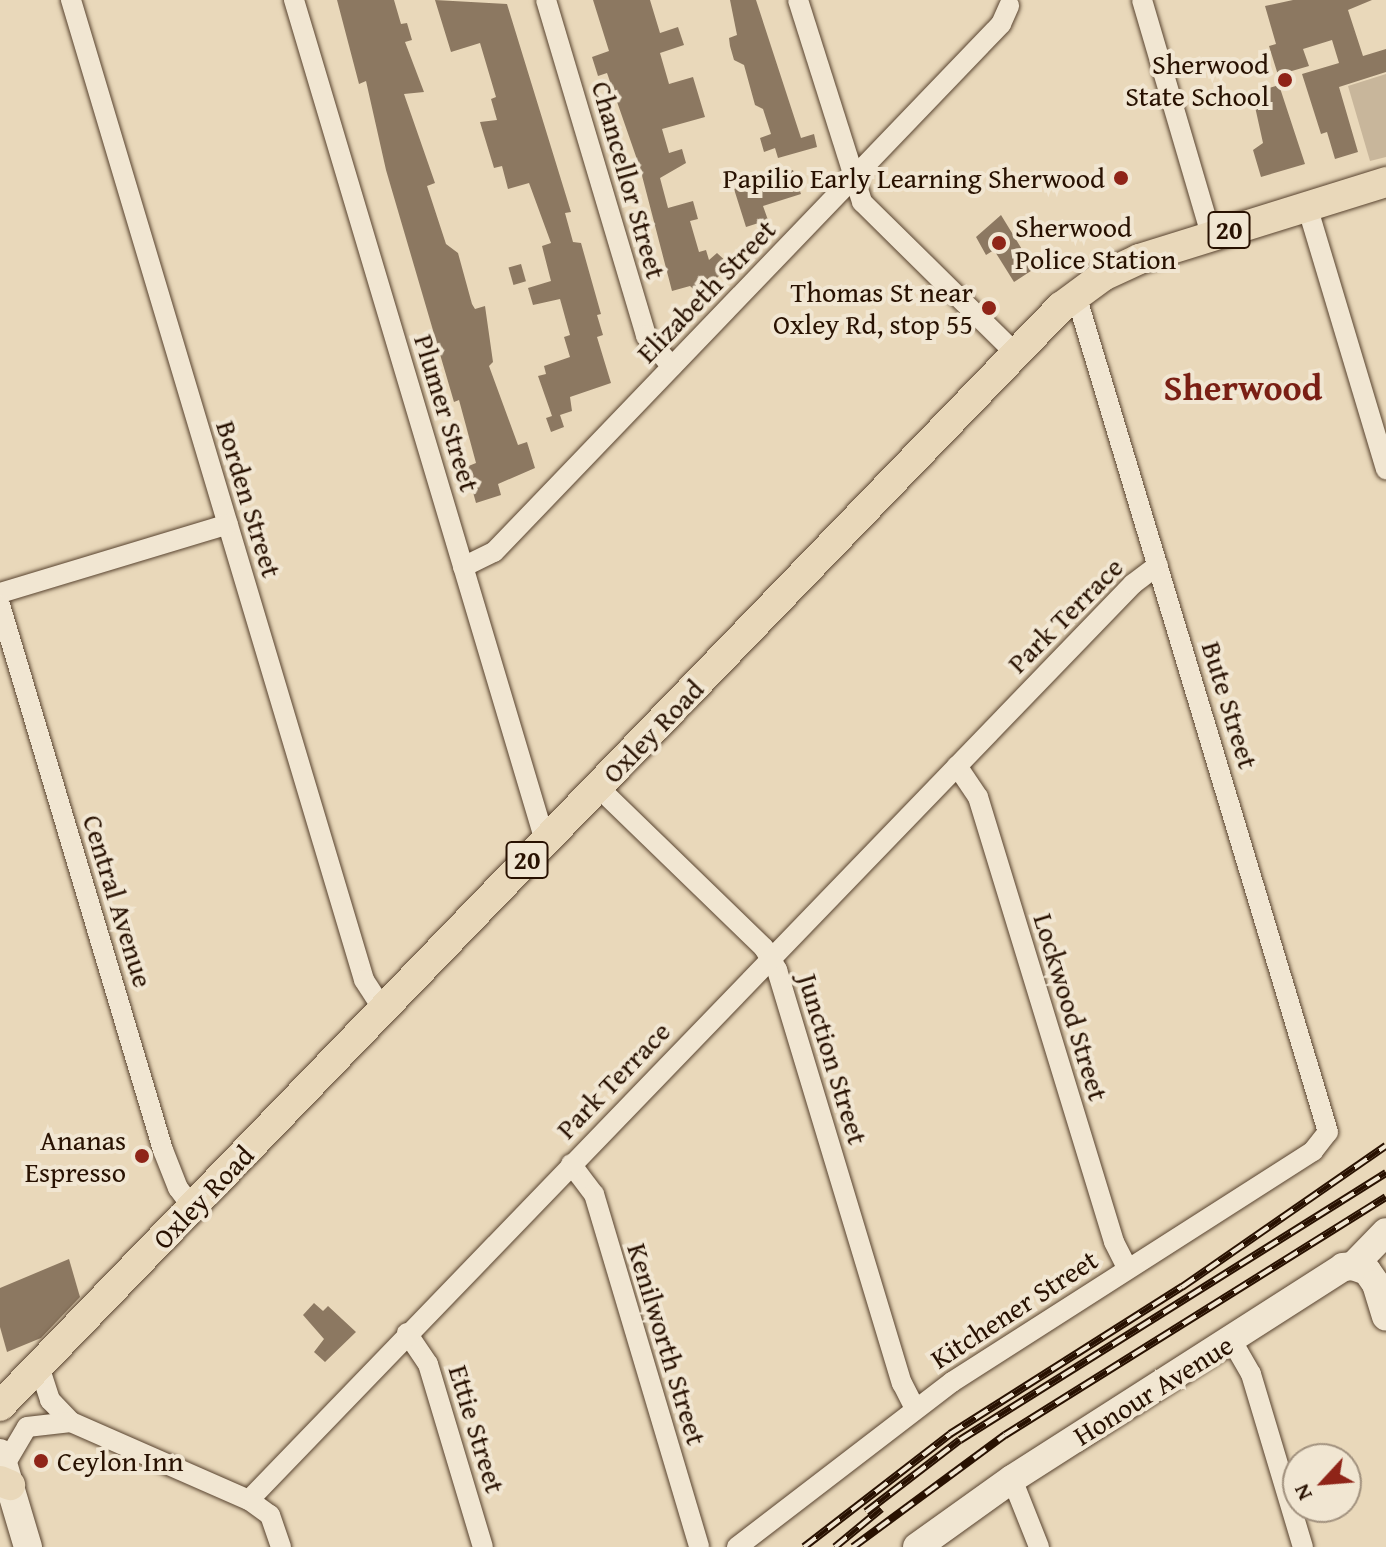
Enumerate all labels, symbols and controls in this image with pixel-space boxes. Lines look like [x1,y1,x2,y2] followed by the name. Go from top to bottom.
[1125,47,1269,113] place label: Sherwood State School
[1276,71,1294,89] marker: Sherwood State School
[585,77,673,283] street label: Chancellor Street
[723,161,1105,195] place label: Papilio Early Learning Sherwood
[1112,169,1130,187] marker: Papilio Early Learning Sherwood
[1207,208,1251,252] road number: 20
[1015,210,1176,276] place label: Sherwood Police Station
[629,213,783,369] street label: Elizabeth Street
[990,234,1008,252] marker: Sherwood Police Station
[773,275,973,341] place label: Thomas St near Oxley Rd, stop 55
[980,299,998,317] marker: Thomas St near Oxley Rd, stop 55
[407,330,487,496] street label: Plumer Street
[1164,365,1322,409] district label: Sherwood
[209,417,289,581] street label: Borden Street
[1000,550,1130,680] street label: Park Terrace
[1195,637,1265,773] street label: Bute Street
[595,672,711,790] street label: Oxley Road
[76,811,160,991] street label: Central Avenue
[505,838,549,882] road number: 20
[1027,909,1115,1105] street label: Lockwood Street
[791,970,875,1148] street label: Junction Street
[549,1015,677,1145] street label: Park Terrace
[25,1123,126,1189] place label: Ananas Espresso
[145,1138,261,1256] street label: Oxley Road
[133,1147,151,1165] marker: Ananas Espresso
[620,1239,714,1449] street label: Kenilworth Street
[924,1242,1104,1376] street label: Kitchener Street
[1067,1328,1239,1452] street label: Honour Avenue
[442,1361,512,1497] street label: Ettie Street
[1282,1443,1362,1523] north arrow
[57,1444,183,1478] place label: Ceylon Inn
[32,1452,50,1470] marker: Ceylon Inn
[1285,1479,1320,1506] text: N

